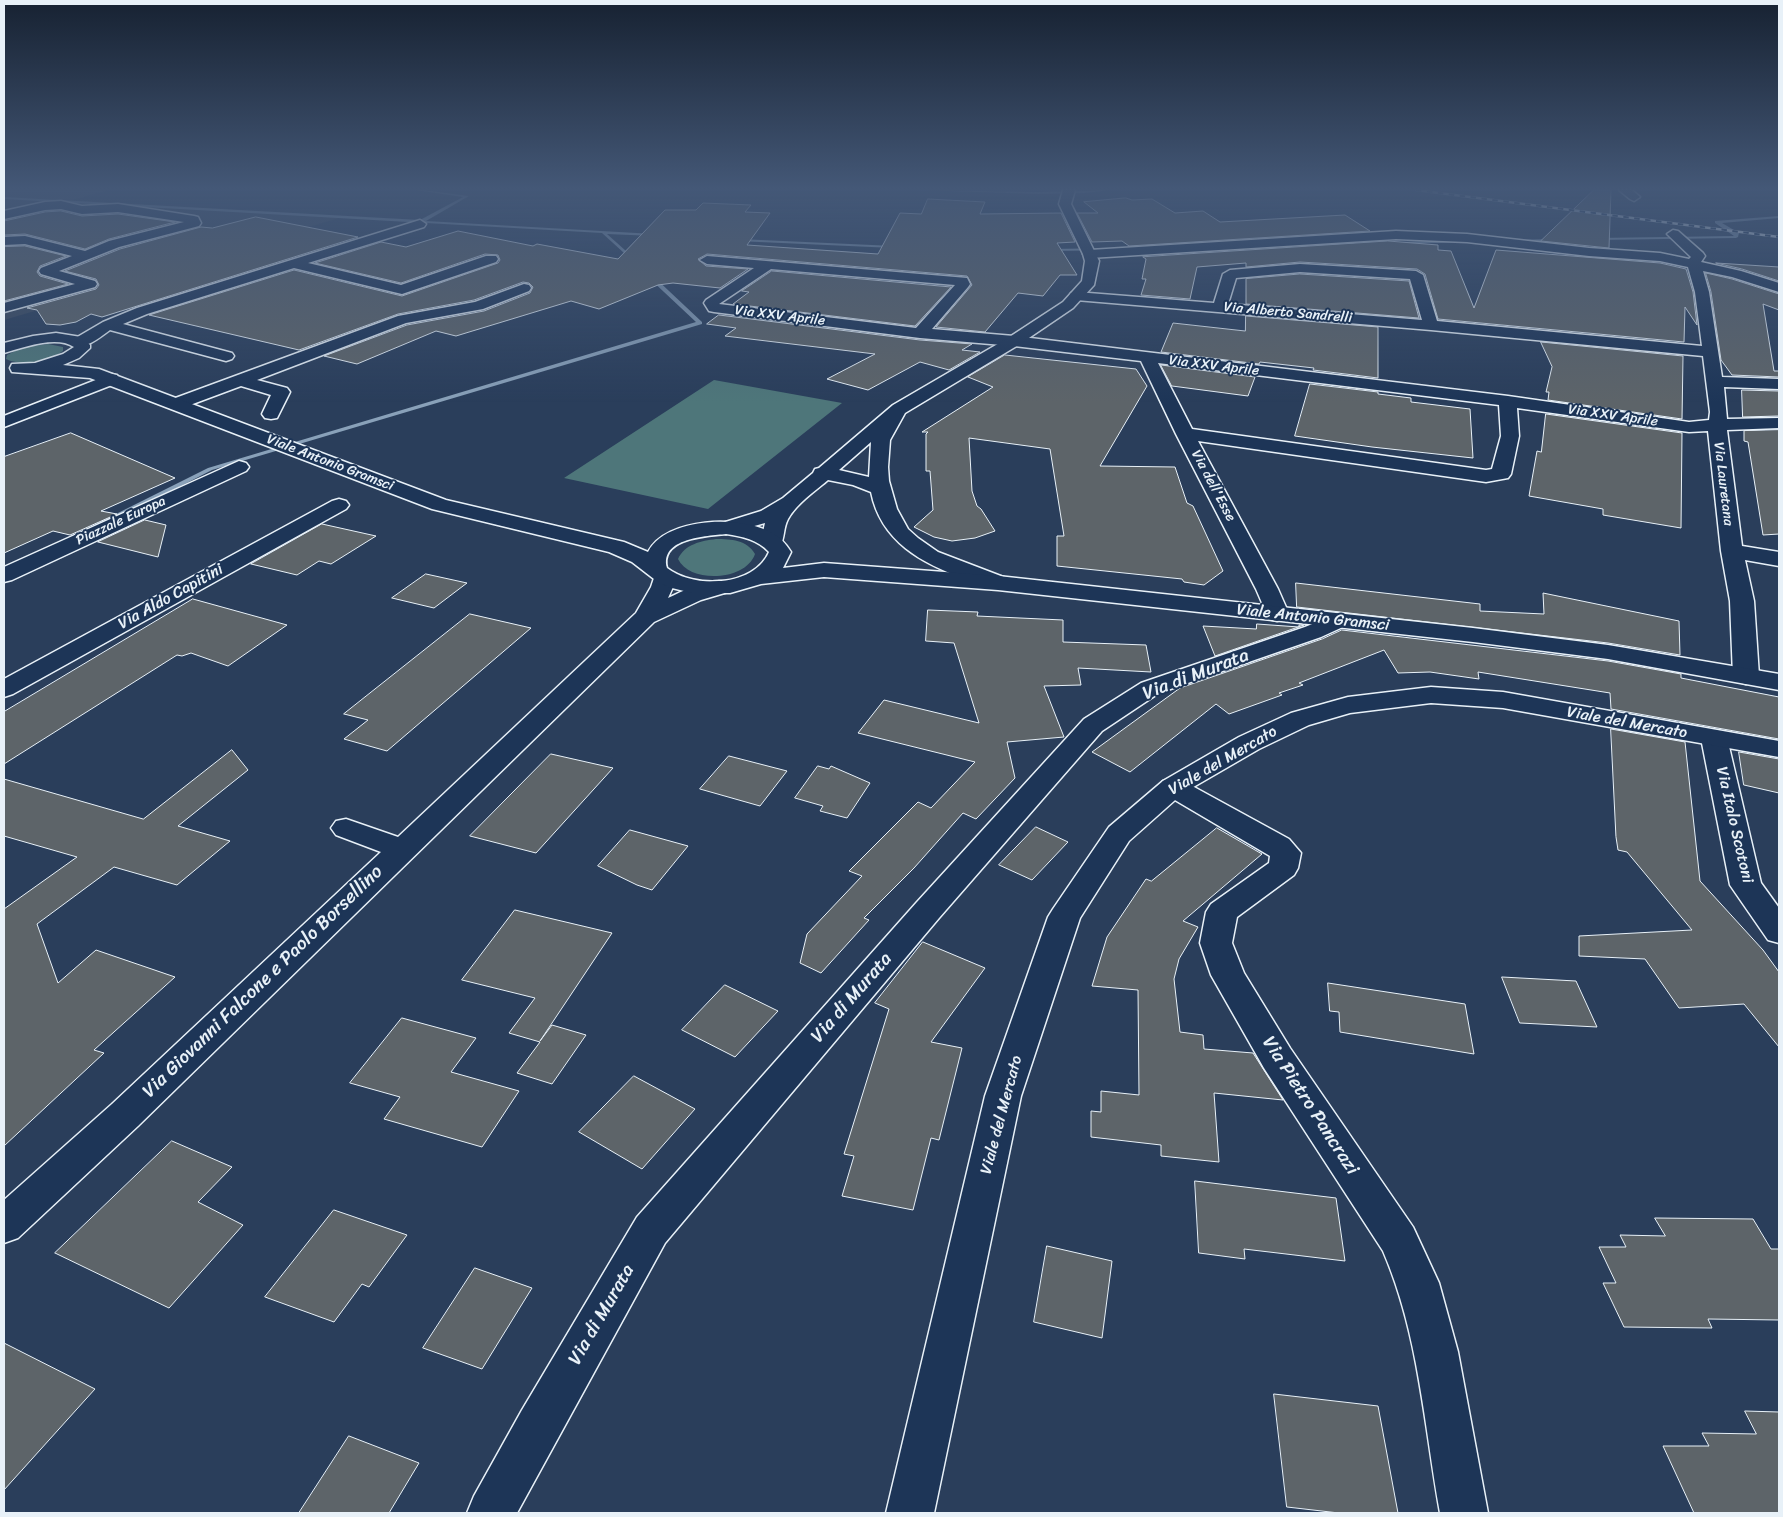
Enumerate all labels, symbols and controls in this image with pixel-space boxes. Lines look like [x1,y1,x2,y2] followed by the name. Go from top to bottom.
[1223,299,1353,327] street label: Via Alberto Sandrelli
[734,302,826,330] street label: Via XXV Aprile
[1168,352,1260,380] street label: Via XXV Aprile
[1567,401,1659,431] street label: Via XXV Aprile
[264,431,396,495] street label: Viale Antonio Gramsci
[1710,441,1736,527] street label: Via Lauretana
[1187,447,1239,525] street label: Via dell'Esse
[73,493,169,549] street label: Piazzale Europa
[115,560,227,634] street label: Via Aldo Capitini
[1236,600,1390,636] street label: Viale Antonio Gramsci
[1140,644,1252,706] street label: Via di Murata
[1565,703,1689,743] street label: Viale del Mercato
[1165,722,1281,800] street label: Viale del Mercato
[1711,765,1757,885] street label: Via Italo Scotoni
[138,861,388,1103] street label: Via Giovanni Falcone e Paolo Borsellino
[807,948,897,1048] street label: Via di Murata
[1257,1033,1363,1179] street label: Via Pietro Pancrazi
[977,1054,1027,1176] street label: Viale del Mercato
[564,1261,640,1369] street label: Via di Murata

